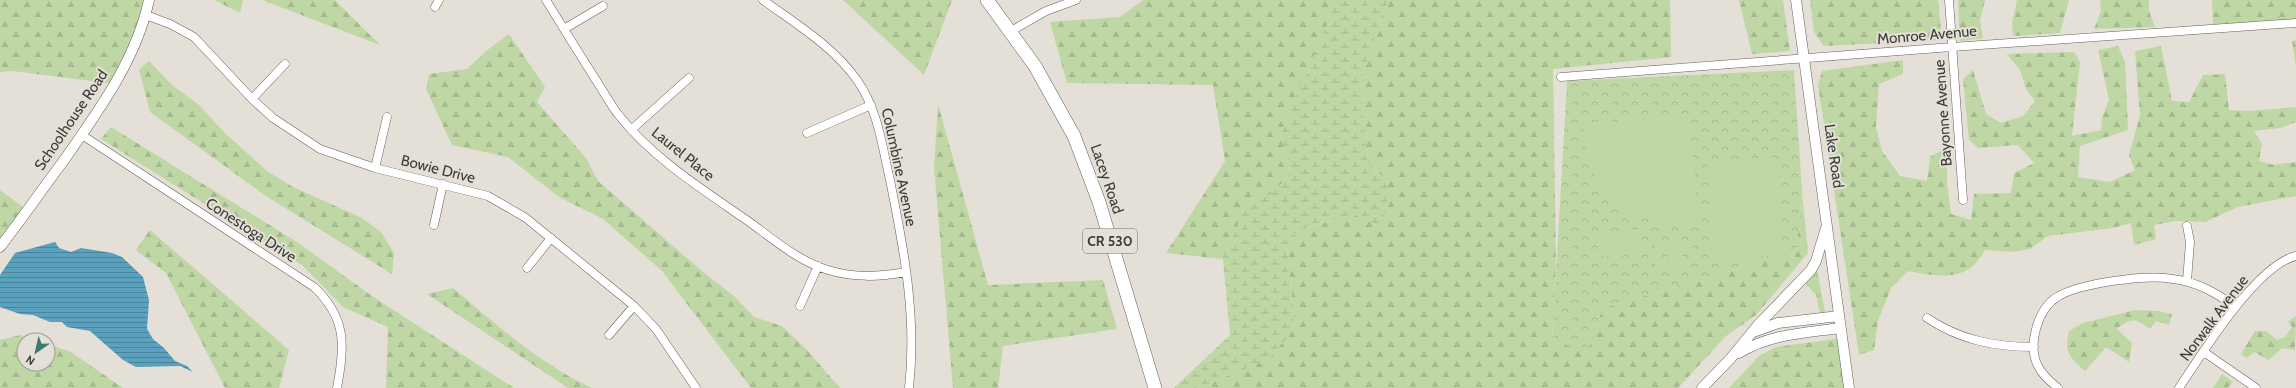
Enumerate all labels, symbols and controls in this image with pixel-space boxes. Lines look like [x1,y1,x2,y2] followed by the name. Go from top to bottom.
[1876,22,1978,48] street label: Monroe Avenue
[1930,59,1956,167] street label: Bayonne Avenue
[31,66,111,174] street label: Schoolhouse Road
[878,106,920,228] street label: Columbine Avenue
[648,123,718,185] street label: Laurel Place
[1821,123,1847,189] street label: Lake Road
[1087,142,1127,216] street label: Lacey Road
[399,151,477,187] street label: Bowie Drive
[202,194,300,266] street label: Conestoga Drive
[1083,229,1137,253] road number: CR 530
[2176,271,2252,364] street label: Norwalk Avenue
[16,332,56,372] north arrow
[23,352,38,368] text: N

